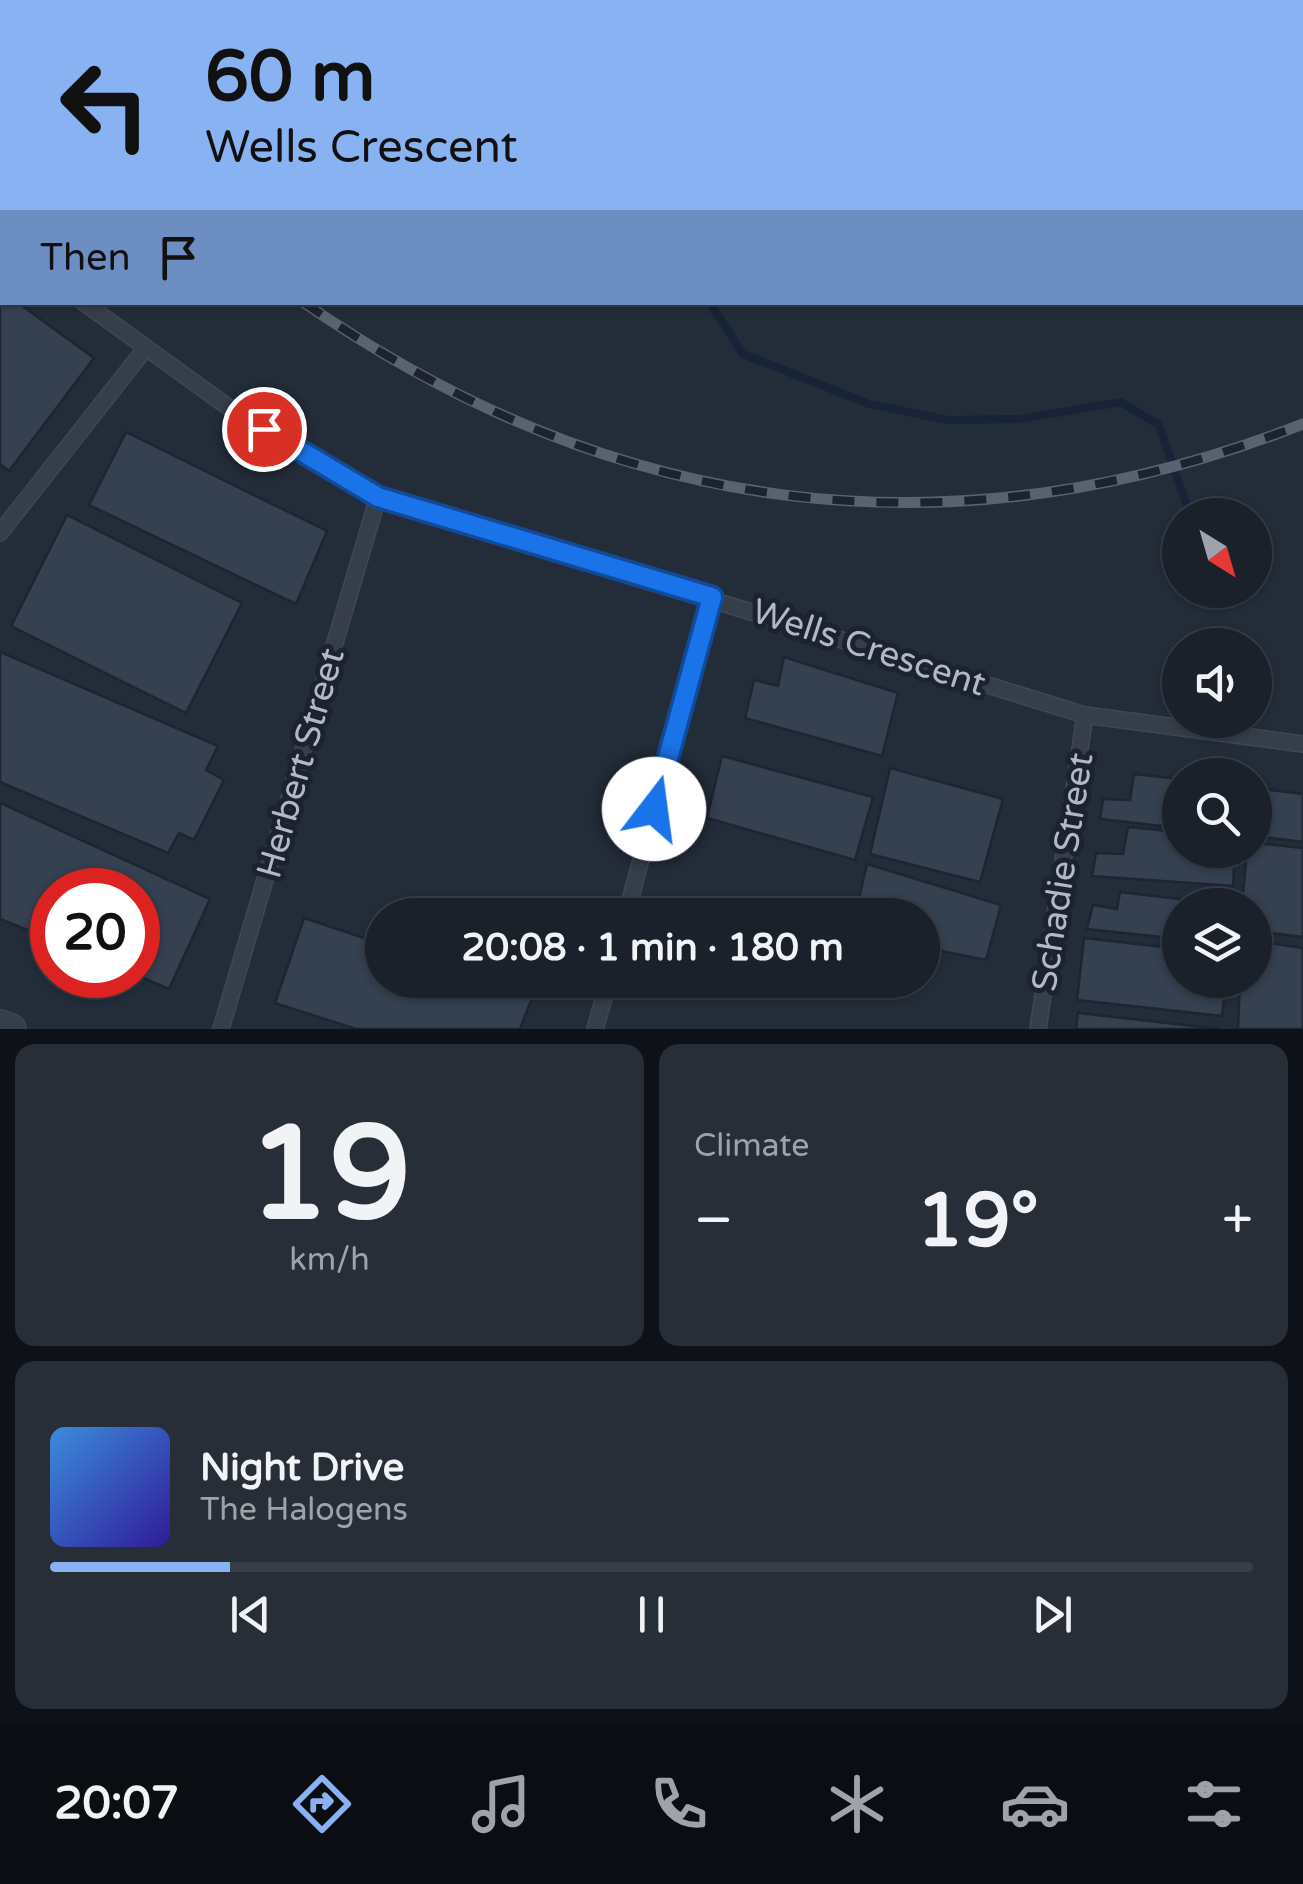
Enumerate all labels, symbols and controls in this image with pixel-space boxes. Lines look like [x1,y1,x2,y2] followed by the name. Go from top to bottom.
[205,36,375,120] text: 60 m
[40,40,170,170] icon: left
[205,121,518,175] text: Wells Crescent
[151,230,206,285] icon: arrive
[40,235,131,281] text: Then
[222,387,307,472] pin
[237,402,292,457] icon: arrive
[1162,498,1272,608] north arrow
[1162,498,1272,998] map controls
[747,590,991,705] street label: Wells Crescent
[1162,628,1272,738] button: sound
[248,644,354,883] street label: Herbert Street
[1023,750,1103,994] street label: Schadie Street
[602,757,706,861] position arrow
[1162,758,1272,868] button: search
[30,868,160,998] speed limit sign: 20
[1162,888,1272,998] button: layers
[461,925,844,971] text: 20:08 · 1 min · 180 m
[248,1098,411,1254] text: 19
[694,1127,809,1165] text: Climate
[916,1176,1039,1266] text: 19°
[694,1188,733,1254] text: −
[1222,1188,1253,1254] text: +
[289,1241,370,1279] text: km/h
[200,1445,404,1491] text: Night Drive
[200,1491,408,1529] text: The Halogens
[223,1587,278,1642] icon: previous
[624,1587,679,1642] icon: pause
[1025,1587,1080,1642] icon: next
[287,1769,357,1839] icon: directions
[466,1769,536,1839] icon: music
[644,1769,714,1839] icon: phone
[822,1769,892,1839] icon: climate
[1000,1769,1070,1839] icon: car
[1179,1769,1249,1839] icon: filters
[54,1777,179,1831] text: 20:07

